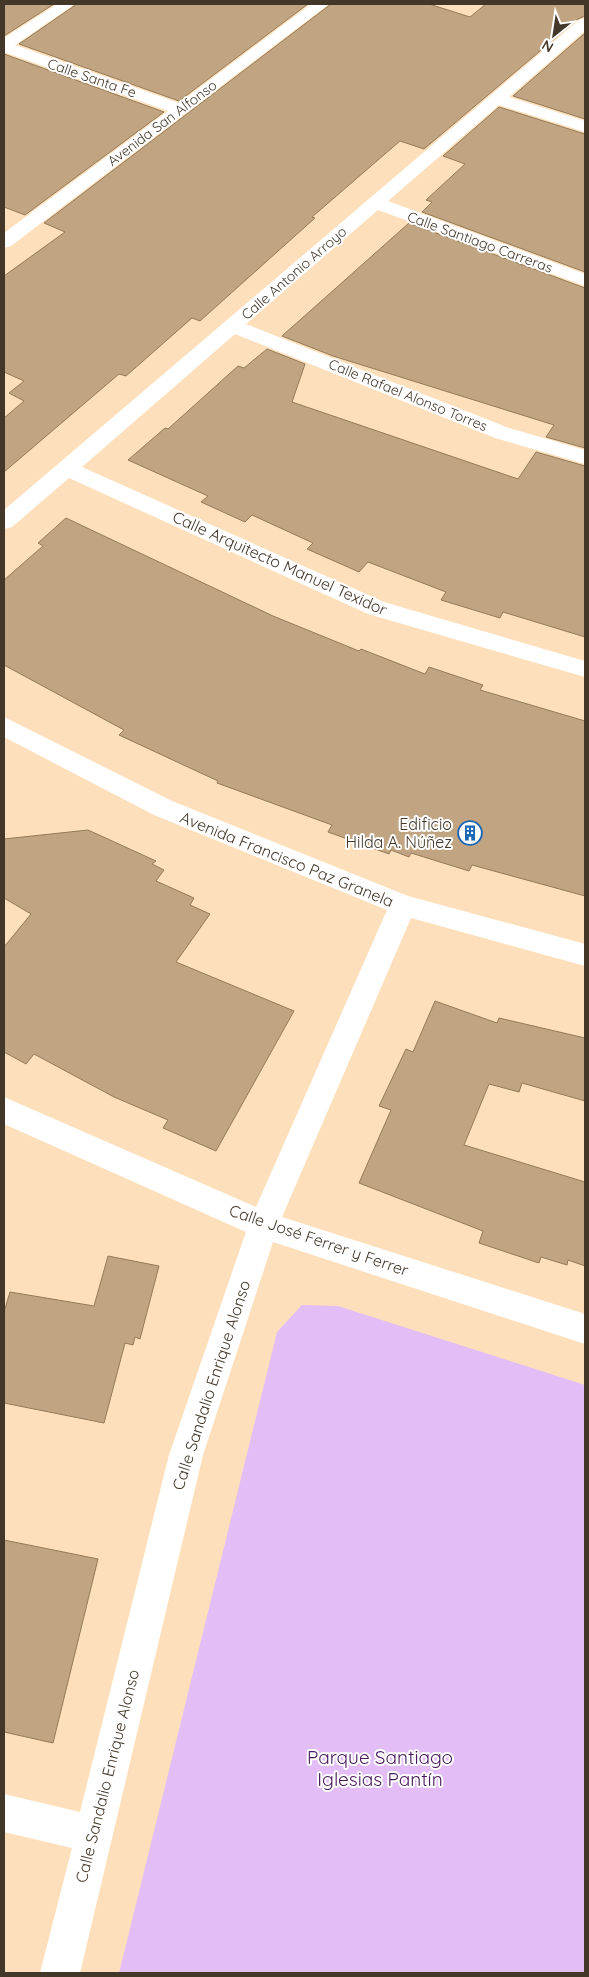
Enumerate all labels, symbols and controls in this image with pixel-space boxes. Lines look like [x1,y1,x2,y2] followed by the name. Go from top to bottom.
[529,10,579,60] north arrow
[539,36,556,57] text: N
[45,54,139,102] street label: Calle Santa Fe
[104,76,220,170] street label: Avenida San Alfonso
[405,207,555,277] street label: Calle Santiago Carreras
[238,222,350,324] street label: Calle Antonio Arroyo
[326,355,490,435] street label: Calle Rafael Alonso Torres
[170,506,390,620] street label: Calle Arquitecto Manuel Texidor
[177,807,397,911] street label: Avenida Francisco Paz Granela
[345,814,452,852] place label: Edificio Hilda A. Núñez
[457,820,483,846] building icon: Edificio Hilda A. Núñez
[227,1200,411,1280] street label: Calle José Ferrer y Ferrer
[168,1278,254,1492] street label: Calle Sandalio Enrique Alonso
[71,1667,143,1885] street label: Calle Sandalio Enrique Alonso
[307,1745,453,1791] park label: Parque Santiago Iglesias Pantín

